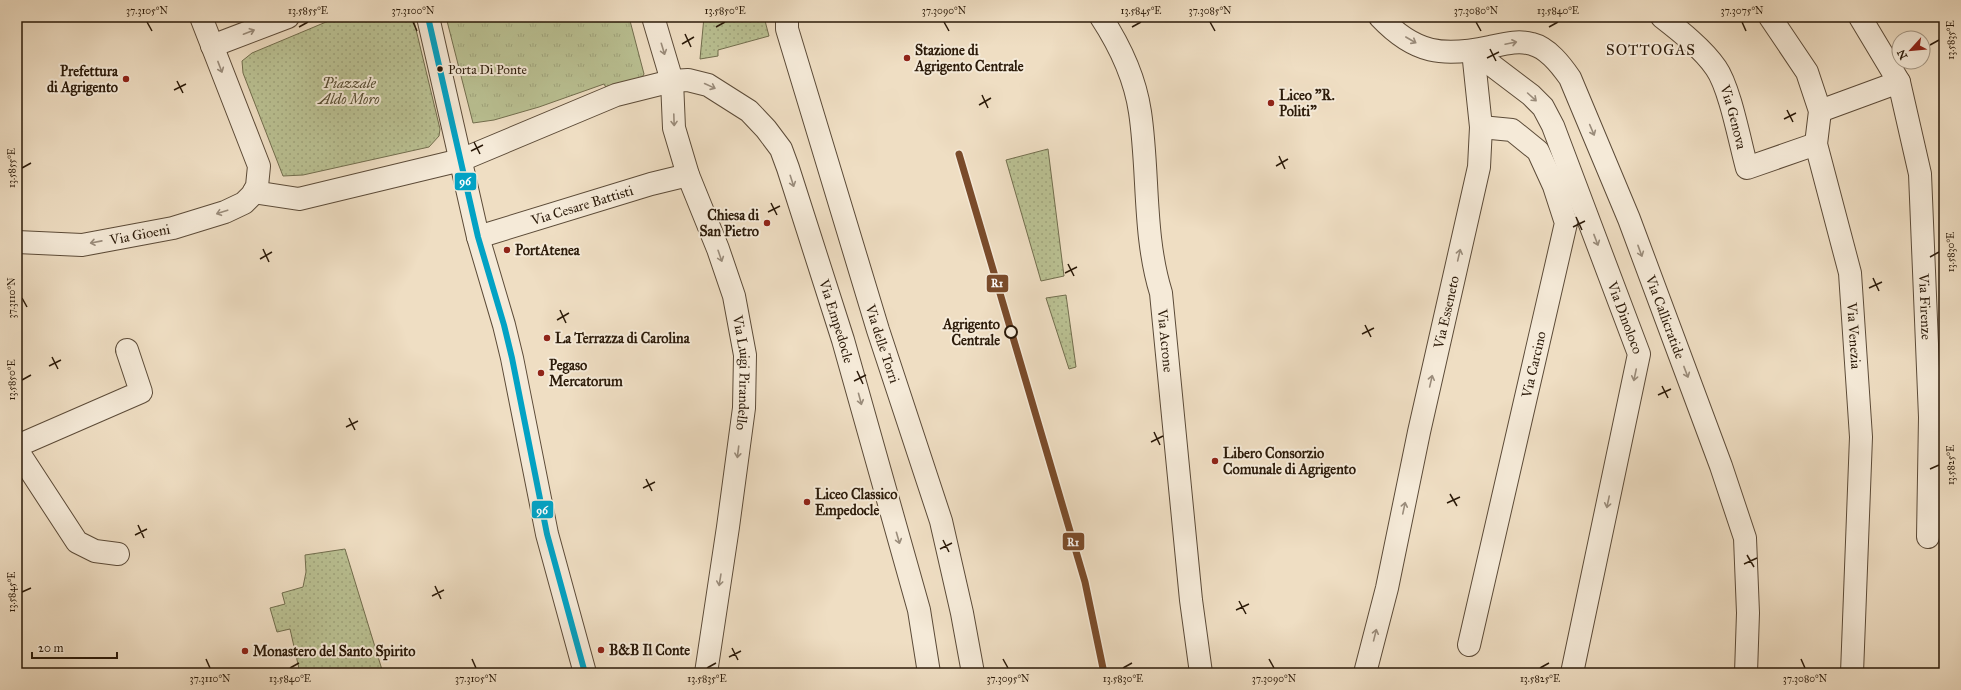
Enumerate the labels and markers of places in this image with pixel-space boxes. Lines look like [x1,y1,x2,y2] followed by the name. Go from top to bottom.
[914,42,1024,76] place label: Stazione di Agrigento Centrale
[902,53,912,63] marker: Stazione di Agrigento Centrale
[448,62,527,78] place label: Porta Di Ponte
[47,63,119,97] place label: Prefettura di Agrigento
[435,64,445,74] marker: Porta Di Ponte
[121,74,131,84] marker: Prefettura di Agrigento
[1279,87,1335,120] place label: Liceo "R. Politi"
[1266,98,1276,108] marker: Liceo "R. Politi"
[700,207,759,240] place label: Chiesa di San Pietro
[762,218,772,228] marker: Chiesa di San Pietro
[515,242,581,259] place label: PortAtenea
[502,245,512,255] marker: PortAtenea
[942,316,1000,349] place label: Agrigento Centrale
[1004,325,1018,339] marker: Agrigento Centrale
[555,330,691,347] place label: La Terrazza di Carolina
[542,333,552,343] marker: La Terrazza di Carolina
[549,357,623,390] place label: Pegaso Mercatorum
[536,368,546,378] marker: Pegaso Mercatorum
[1223,445,1356,479] place label: Libero Consorzio Comunale di Agrigento
[1210,456,1220,466] marker: Libero Consorzio Comunale di Agrigento
[815,486,897,520] place label: Liceo Classico Empedocle
[802,497,812,507] marker: Liceo Classico Empedocle
[609,642,690,659] place label: B&B Il Conte
[253,643,416,661] place label: Monastero del Santo Spirito
[596,645,606,655] marker: B&B Il Conte
[240,646,250,656] marker: Monastero del Santo Spirito

